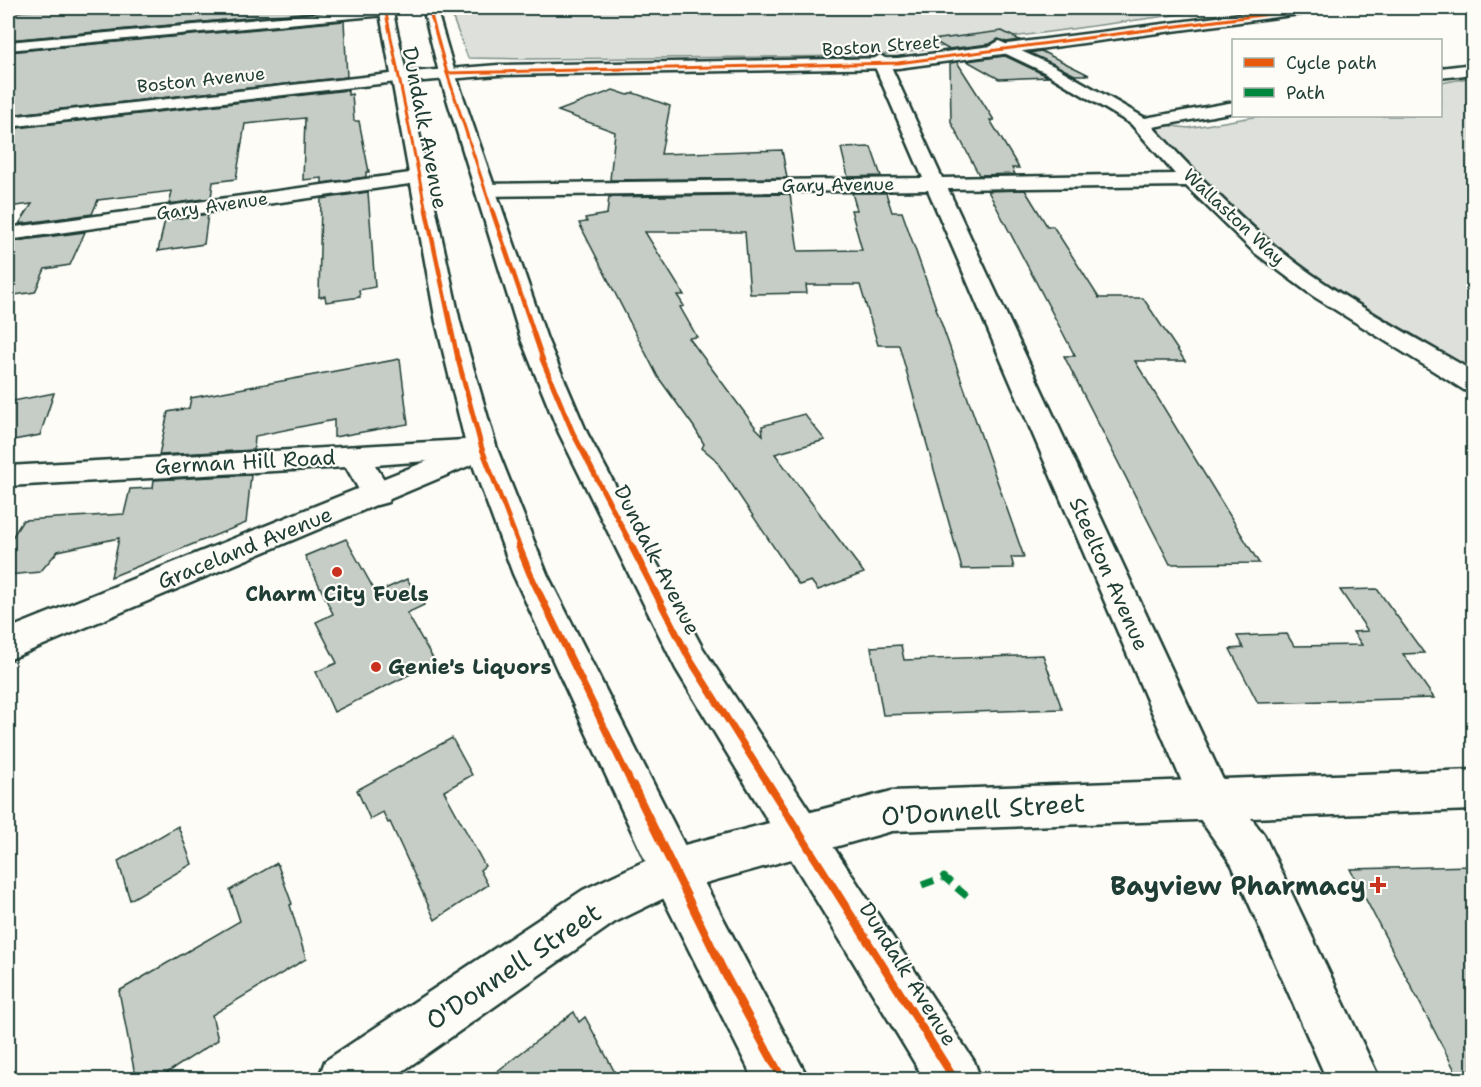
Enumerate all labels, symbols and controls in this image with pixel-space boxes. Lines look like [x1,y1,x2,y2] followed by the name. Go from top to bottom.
[821,30,941,62] street label: Boston Street
[1232,39,1442,117] legend
[396,44,454,212] street label: Dundalk Avenue
[1286,51,1377,75] text: Cycle path
[136,61,266,99] street label: Boston Avenue
[1286,81,1325,105] text: Path
[1178,163,1290,271] street label: Wallaston Way
[782,172,894,198] street label: Gary Avenue
[155,186,269,226] street label: Gary Avenue
[154,443,336,481] street label: German Hill Road
[607,480,707,640] street label: Dundalk Avenue
[1063,493,1155,655] street label: Steelton Avenue
[154,500,336,596] street label: Graceland Avenue
[330,565,344,579] marker: Charm City Fuels
[245,580,429,608] place label: Charm City Fuels
[388,653,551,681] place label: Genie's Liquors
[369,660,383,674] marker: Genie's Liquors
[880,784,1086,834] street label: O'Donnell Street
[1110,868,1366,903] place label: Bayview Pharmacy
[1371,878,1385,892] marker: Bayview Pharmacy
[418,894,608,1038] street label: O'Donnell Street
[852,897,964,1051] street label: Dundalk Avenue

